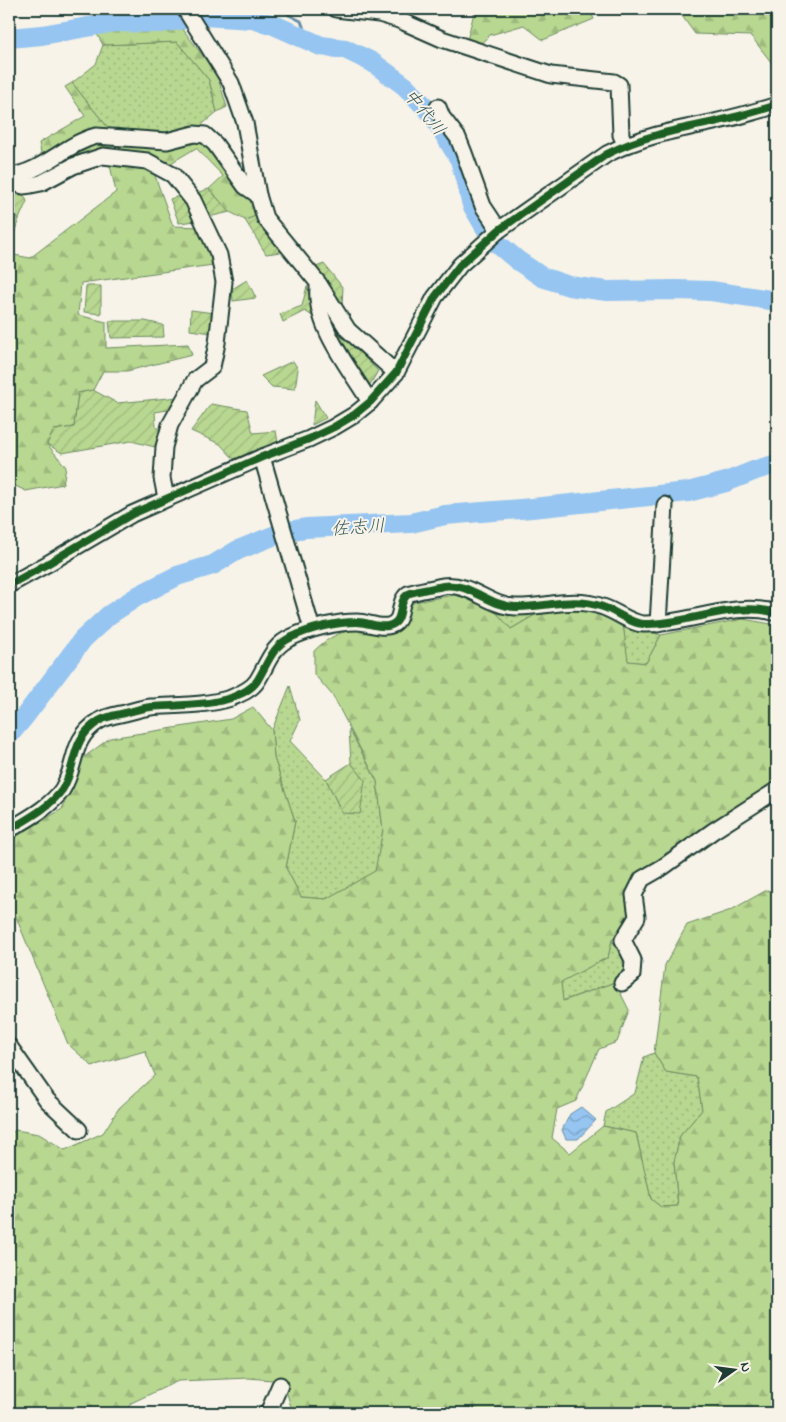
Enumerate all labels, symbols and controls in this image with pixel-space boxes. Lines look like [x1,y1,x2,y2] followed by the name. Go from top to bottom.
[396,84,451,142] water label: 中代川
[330,514,386,544] water label: 佐志川
[708,1344,758,1394] north arrow
[734,1360,756,1374] text: N

